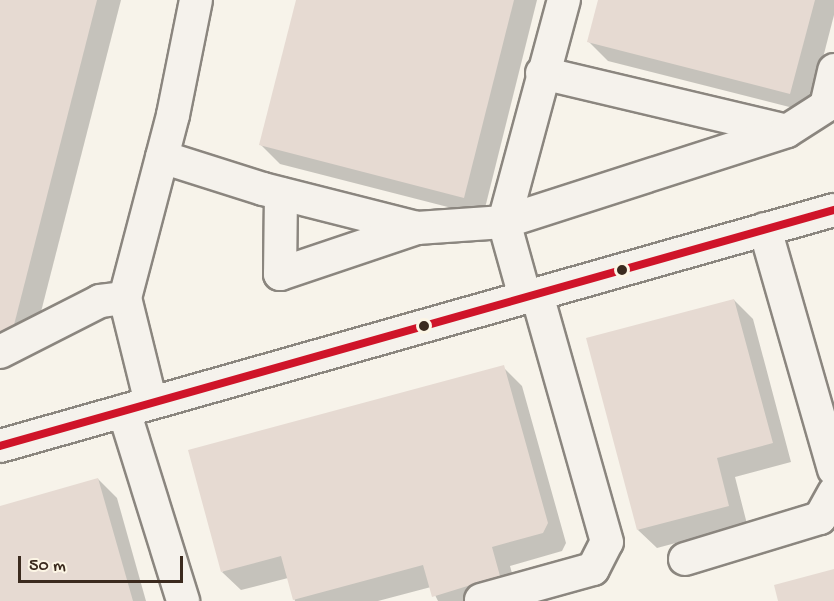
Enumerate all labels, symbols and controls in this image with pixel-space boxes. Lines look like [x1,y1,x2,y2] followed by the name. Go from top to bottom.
[616,264,628,276] unlabelled marker
[418,320,430,332] unlabelled marker
[21,544,186,582] scale bar
[29,556,66,577] text: 50 m

